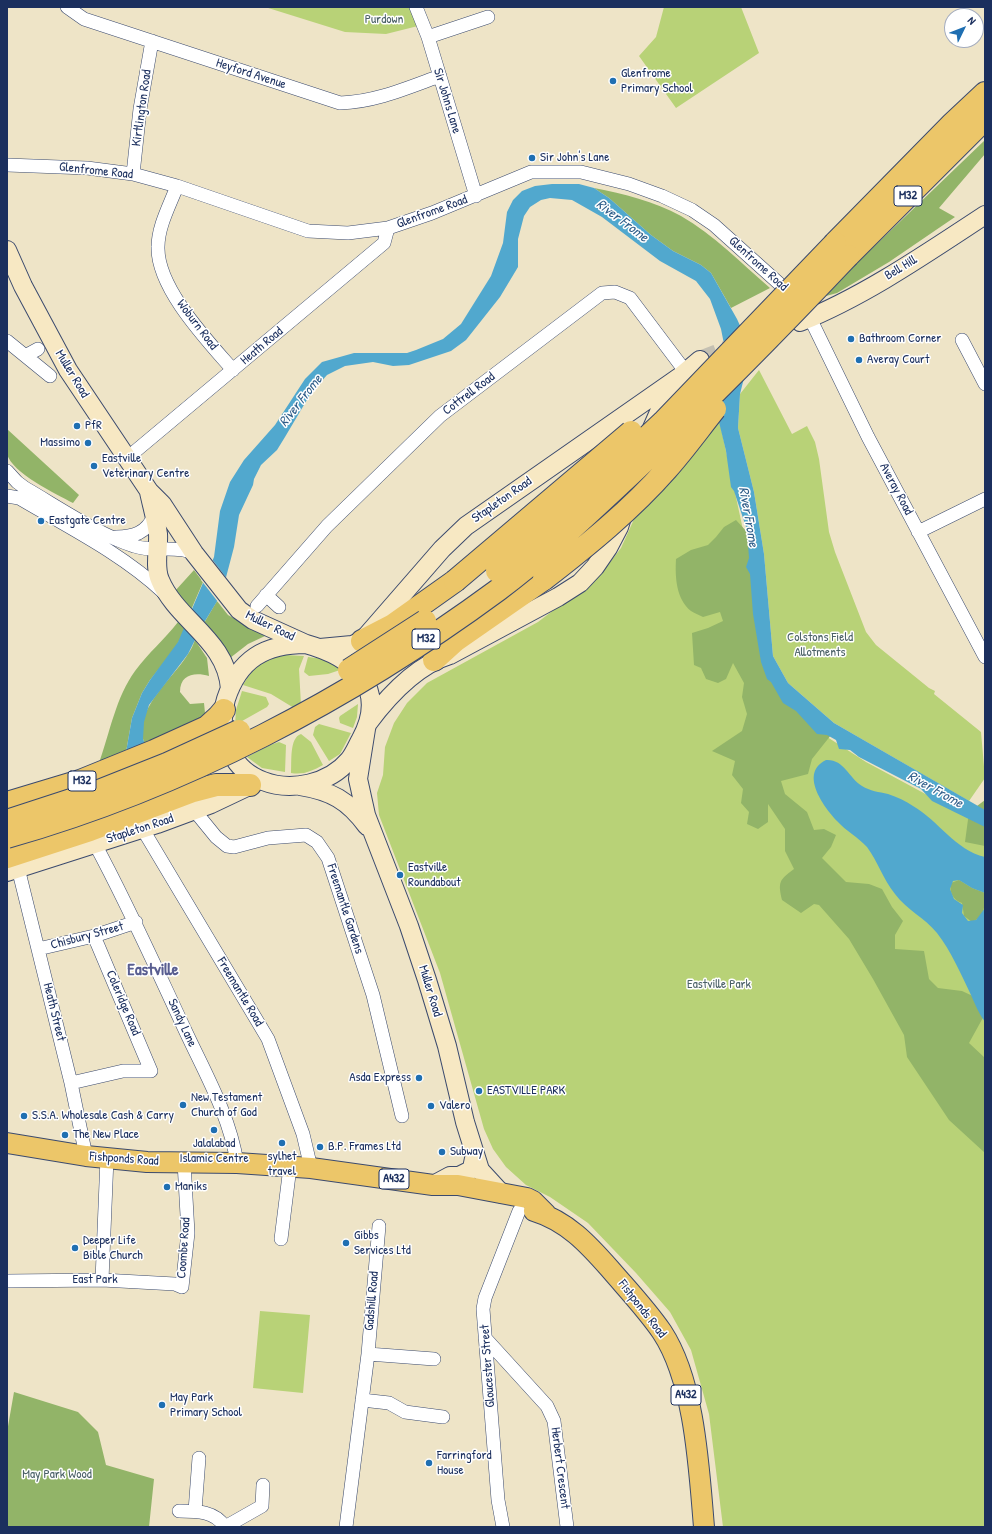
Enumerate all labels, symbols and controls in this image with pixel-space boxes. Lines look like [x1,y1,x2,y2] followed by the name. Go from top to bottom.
[944,8,984,48] north arrow
[365,12,403,28] park label: Purdown
[965,14,979,27] text: N
[214,55,288,93] street label: Heyford Avenue
[621,66,693,97] place label: Glenfrome Primary School
[430,67,464,135] street label: Sir Johns Lane
[129,69,155,147] street label: Kirtlington Road
[608,76,618,86] marker: Glenfrome Primary School
[540,150,609,166] place label: Sir John's Lane
[527,153,537,163] marker: Sir John's Lane
[58,159,134,183] street label: Glenfrome Road
[894,186,922,206] road number: M32
[395,192,469,232] street label: Glenfrome Road
[593,196,651,246] water label: River Frome
[725,233,791,295] street label: Glenfrome Road
[882,252,920,284] street label: Bell Hill
[173,297,221,353] street label: Woburn Road
[238,324,286,368] street label: Heath Road
[859,331,941,347] place label: Bathroom Corner
[846,334,856,344] marker: Bathroom Corner
[52,347,92,401] street label: Muller Road
[867,352,929,368] place label: Averay Court
[854,355,864,365] marker: Averay Court
[440,369,498,419] street label: Cottrell Road
[276,372,326,430] water label: River Frome
[85,418,102,434] place label: PfR
[72,421,82,431] marker: PfR
[40,435,80,451] place label: Massimo
[83,438,93,448] marker: Massimo
[102,451,189,482] place label: Eastville Veterinary Centre
[876,460,916,518] street label: Averay Road
[89,461,99,471] marker: Eastville Veterinary Centre
[469,474,535,526] street label: Stapleton Road
[734,486,762,548] water label: River Frome
[49,513,126,529] place label: Eastgate Centre
[36,516,46,526] marker: Eastgate Centre
[243,607,297,645] street label: Muller Road
[412,629,440,649] road number: M32
[787,630,853,661] park label: Colstons Field Allotments
[904,768,966,812] water label: River Frome
[68,771,96,791] road number: M32
[104,811,176,847] street label: Stapleton Road
[408,860,461,891] place label: Eastville Roundabout
[323,862,367,956] street label: Freemantle Gardens
[395,870,405,880] marker: Eastville Roundabout
[49,919,125,953] street label: Chisbury Street
[213,955,267,1029] street label: Freemantle Road
[127,960,179,980] district label: Eastville
[415,963,445,1019] street label: Muller Road
[102,968,144,1038] street label: Coleridge Road
[687,977,751,993] park label: Eastville Park
[39,981,69,1043] street label: Heath Street
[164,996,200,1050] street label: Sandy Lane
[349,1070,411,1086] place label: Asda Express
[414,1073,424,1083] marker: Asda Express
[487,1083,565,1099] place label: EASTVILLE PARK
[474,1086,484,1096] marker: EASTVILLE PARK
[191,1090,262,1121] place label: New Testament Church of God
[439,1098,470,1114] place label: Valero
[178,1100,188,1110] marker: New Testament Church of God
[426,1101,436,1111] marker: Valero
[32,1108,174,1124] place label: S.S.A. Wholesale Cash & Carry
[19,1111,29,1121] marker: S.S.A. Wholesale Cash & Carry
[209,1125,219,1135] marker: Jalalabad Islamic Centre
[73,1127,139,1143] place label: The New Place
[60,1130,70,1140] marker: The New Place
[179,1136,249,1167] place label: Jalalabad Islamic Centre
[277,1138,287,1148] marker: sylhet travel
[328,1139,401,1155] place label: B.P. Frames Ltd
[315,1142,325,1152] marker: B.P. Frames Ltd
[450,1144,483,1160] place label: Subway
[437,1147,447,1157] marker: Subway
[89,1149,159,1169] street label: Fishponds Road
[267,1149,297,1180] place label: sylhet travel
[379,1169,409,1189] road number: A432
[175,1179,207,1195] place label: Maniks
[162,1182,172,1192] marker: Maniks
[174,1217,194,1279] street label: Coombe Road
[354,1228,411,1259] place label: Gibbs Services Ltd
[83,1233,143,1264] place label: Deeper Life Bible Church
[341,1238,351,1248] marker: Gibbs Services Ltd
[70,1243,80,1253] marker: Deeper Life Bible Church
[362,1271,382,1331] street label: Gadshill Road
[72,1272,118,1288] street label: East Park
[615,1277,669,1341] street label: Fishponds Road
[477,1324,499,1408] street label: Gloucester Street
[671,1385,701,1405] road number: A432
[170,1390,242,1421] place label: May Park Primary School
[157,1400,167,1410] marker: May Park Primary School
[547,1426,573,1510] street label: Herbert Crescent
[437,1448,492,1479] place label: Farringford House
[424,1458,434,1468] marker: Farringford House
[22,1467,92,1483] park label: May Park Wood

